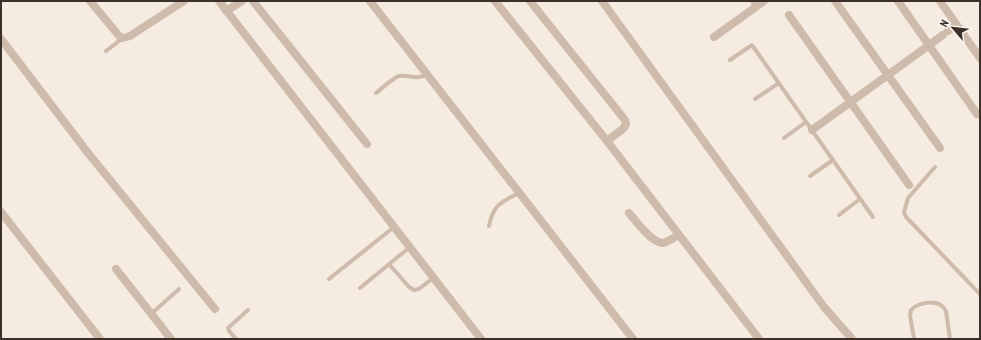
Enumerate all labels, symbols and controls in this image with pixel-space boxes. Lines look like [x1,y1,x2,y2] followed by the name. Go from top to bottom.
[933,8,973,48] north arrow
[937,17,952,29] text: N

